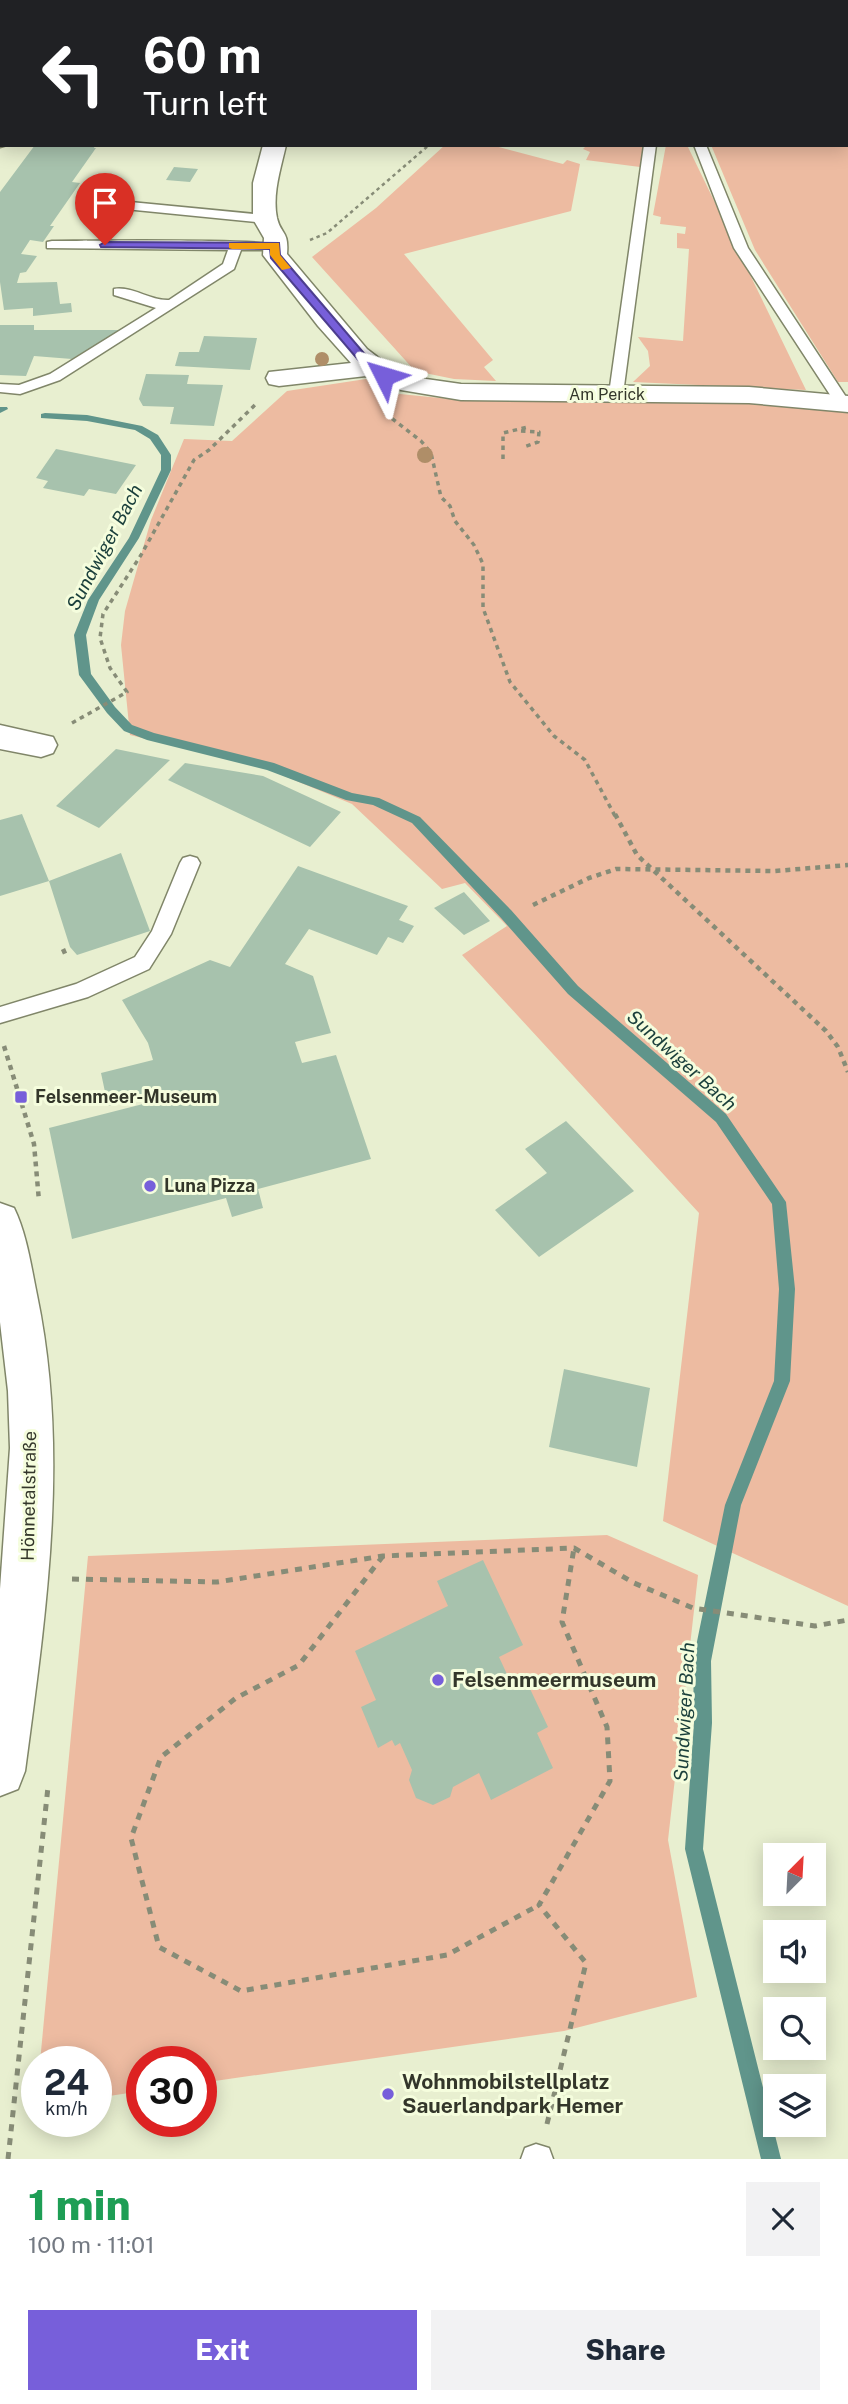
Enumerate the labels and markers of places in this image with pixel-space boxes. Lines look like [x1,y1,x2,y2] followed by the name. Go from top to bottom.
[75,173,135,245] pin
[35,1086,217,1107] place label: Felsenmeer-Museum
[13,1089,29,1105] marker: Felsenmeer-Museum
[164,1175,255,1196] place label: Luna Pizza
[142,1178,158,1194] marker: Luna Pizza
[452,1667,656,1692] place label: Felsenmeermuseum
[430,1672,446,1688] marker: Felsenmeermuseum
[402,2069,624,2118] place label: Wohnmobilstellplatz Sauerlandpark Hemer
[380,2086,396,2102] marker: Wohnmobilstellplatz Sauerlandpark Hemer

